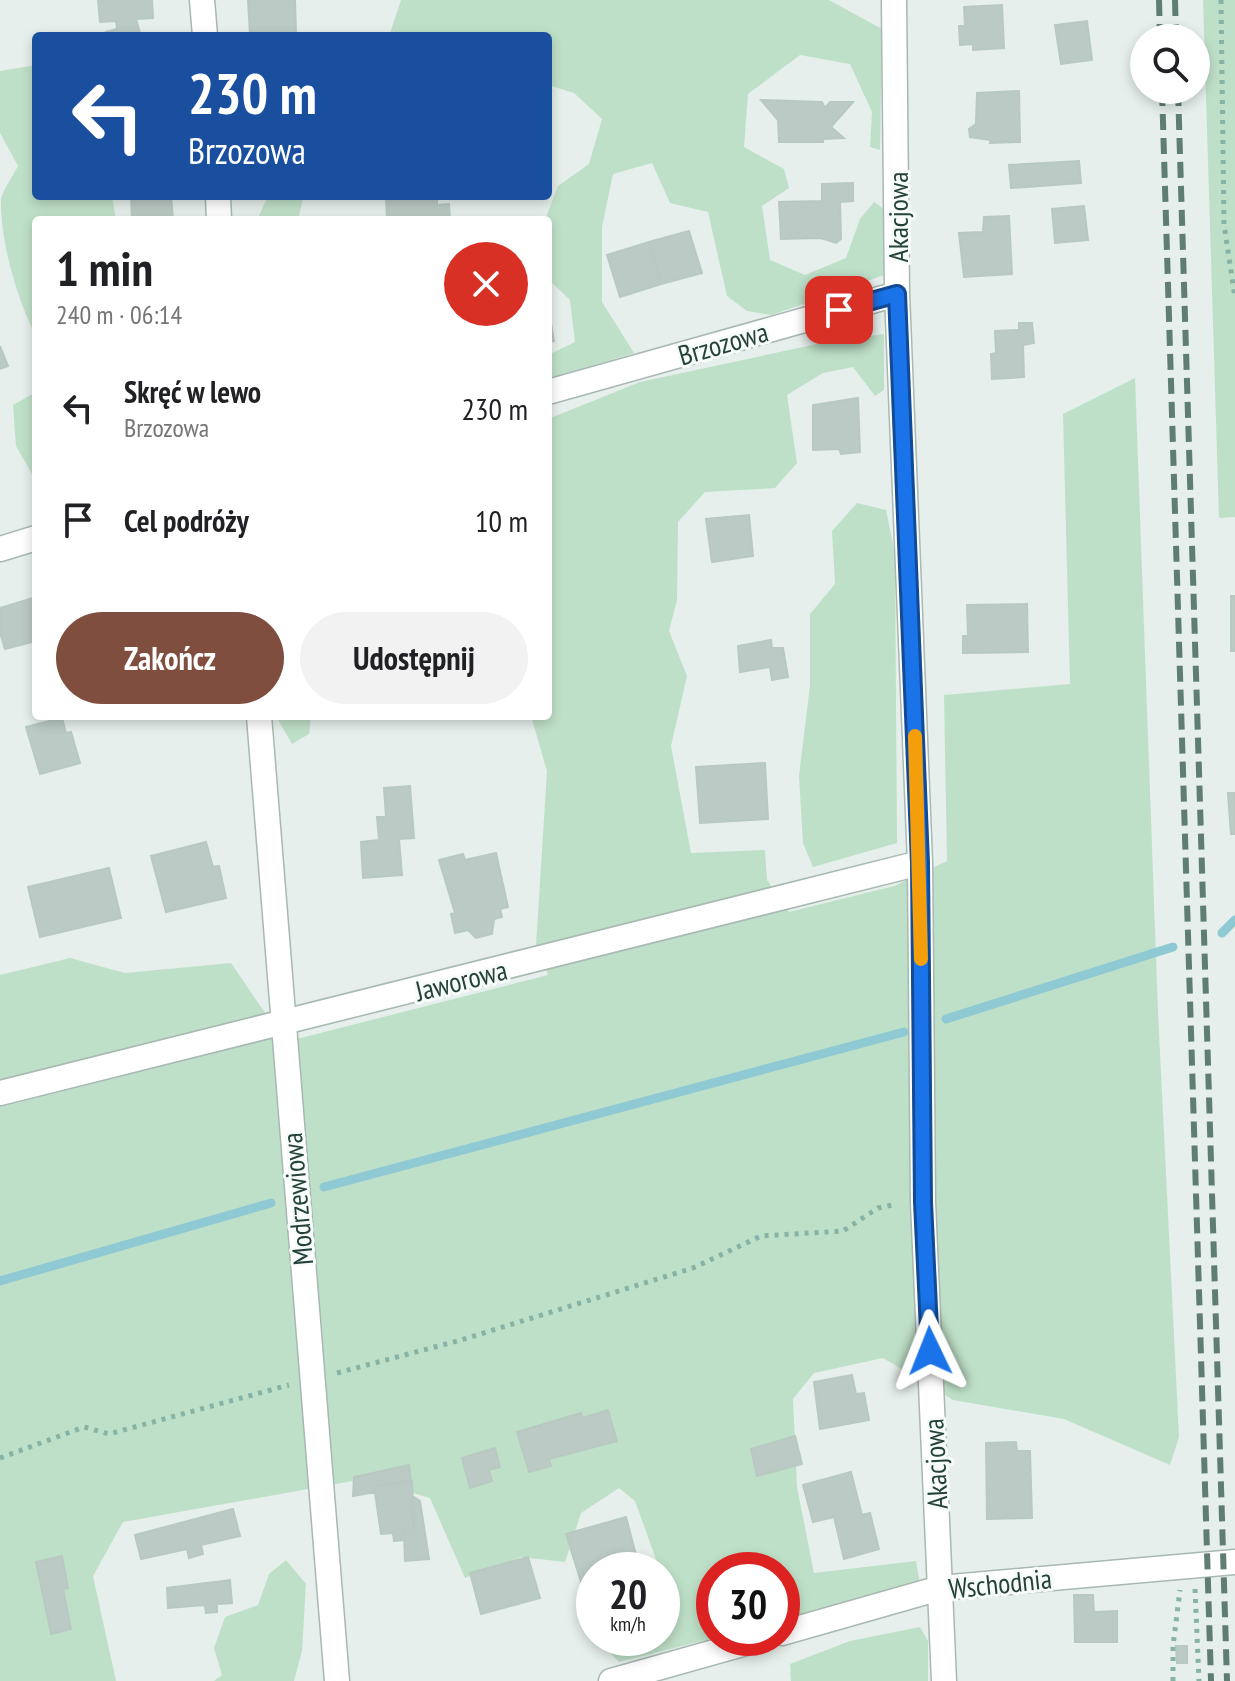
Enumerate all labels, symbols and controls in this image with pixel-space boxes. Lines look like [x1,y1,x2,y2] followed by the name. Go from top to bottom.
[1130,24,1210,104] map controls
[1130,24,1210,104] button: search
[188,57,317,129] text: 230 m
[56,64,160,168] icon: left
[188,127,306,174] text: Brzozowa
[879,172,916,262] street label: Akacjowa
[56,237,153,299] text: 1 min
[444,242,528,326] button: close
[805,276,873,344] pin
[817,288,861,332] icon: arrive
[56,298,182,331] text: 240 m · 06:14
[674,313,772,373] street label: Brzozowa
[124,372,261,411] text: Skręć w lewo
[56,386,100,430] icon: left
[462,389,528,428] text: 230 m
[124,411,209,444] text: Brzozowa
[56,498,100,542] icon: arrive
[124,501,249,540] text: Cel podróży
[475,501,528,540] text: 10 m
[56,612,284,704] button: Zakończ
[300,612,528,704] button: Udostępnij
[410,951,511,1010] street label: Jaworowa
[273,1131,321,1267] street label: Modrzewiowa
[888,1309,972,1393] position arrow
[914,1418,956,1510] street label: Akacjowa
[696,1552,800,1656] speed limit sign: 30
[947,1559,1053,1607] street label: Wschodnia
[609,1568,647,1620] text: 20
[610,1611,646,1637] text: km/h

